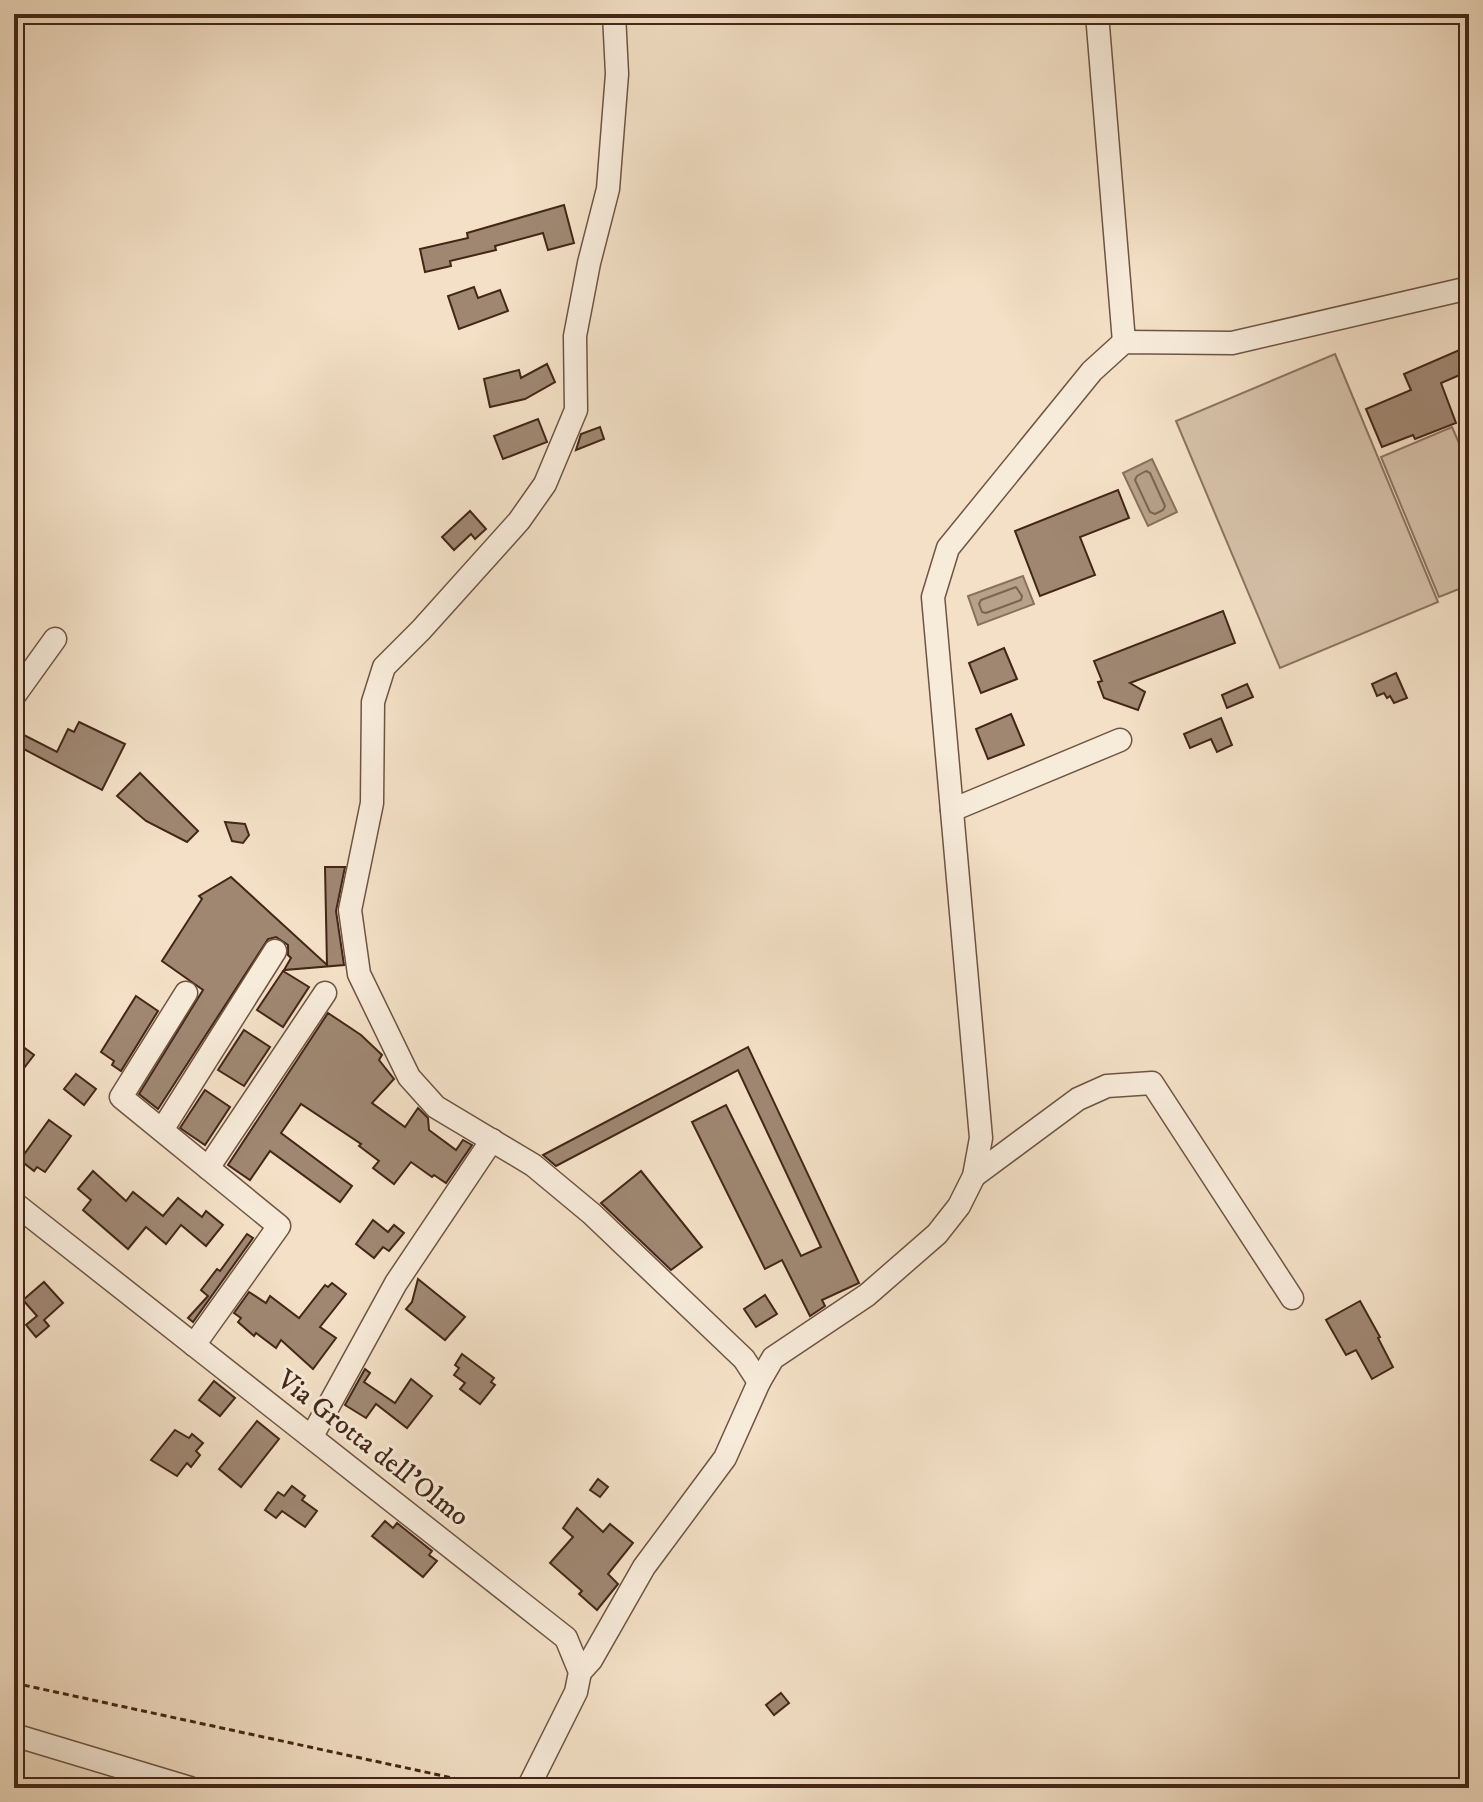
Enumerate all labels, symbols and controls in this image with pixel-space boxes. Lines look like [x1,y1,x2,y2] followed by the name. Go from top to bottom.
[269,1362,476,1534] street label: Via Grotta dell'Olmo

